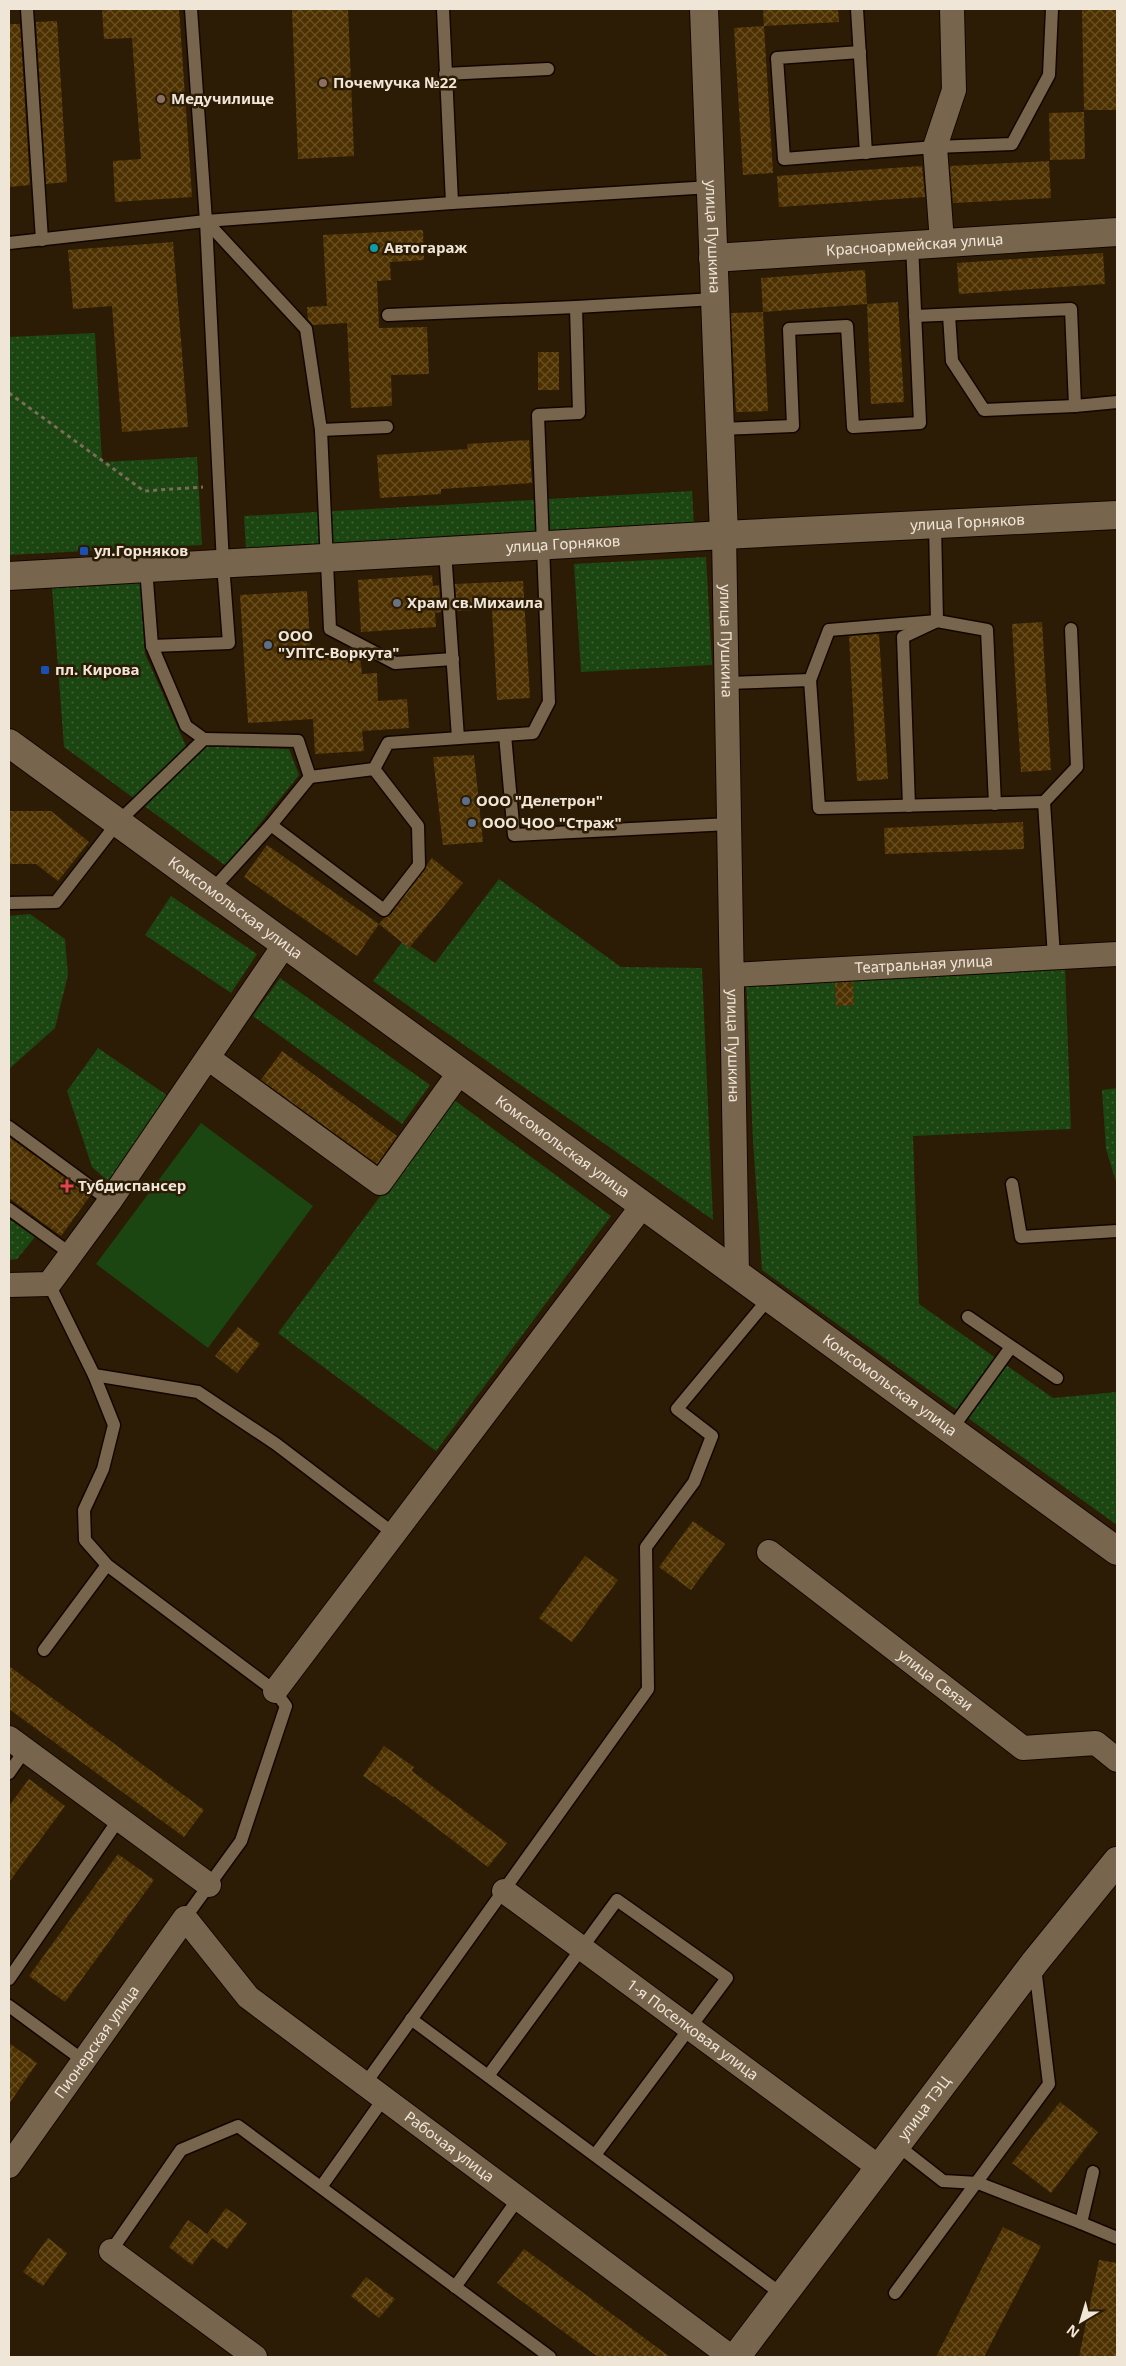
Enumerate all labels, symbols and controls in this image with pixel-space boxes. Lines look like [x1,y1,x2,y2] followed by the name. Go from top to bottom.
[333,72,457,92] place label: Почемучка №22
[317,77,329,89] marker: Почемучка №22
[171,88,274,108] place label: Медучилище
[155,93,167,105] marker: Медучилище
[702,180,726,294] street label: улица Пушкина
[825,228,1004,260] street label: Красноармейская улица
[384,237,467,257] place label: Автогараж
[368,242,380,254] marker: Автогараж
[910,509,1025,535] street label: улица Горняков
[505,530,621,556] street label: улица Горняков
[93,540,188,560] place label: ул.Горняков
[78,545,90,557] marker: ул.Горняков
[716,584,738,698] street label: улица Пушкина
[407,592,543,612] place label: Храм св.Михаила
[391,597,403,609] marker: Храм св.Михаила
[278,625,400,662] place label: ООО "УПТС-Воркута"
[262,639,274,651] marker: ООО "УПТС-Воркута"
[55,659,139,679] place label: пл. Кирова
[39,664,51,676] marker: пл. Кирова
[476,790,603,810] place label: ООО "Делетрон"
[460,795,472,807] marker: ООО "Делетрон"
[482,812,622,832] place label: ООО ЧОО "Страж"
[466,817,478,829] marker: ООО ЧОО "Страж"
[165,851,307,963] street label: Комсомольская улица
[854,950,993,977] street label: Театральная улица
[723,989,745,1103] street label: улица Пушкина
[492,1090,634,1202] street label: Комсомольская улица
[78,1175,186,1195] place label: Тубдиспансер
[60,1179,74,1193] marker: Тубдиспансер
[819,1329,962,1440] street label: Комсомольская улица
[894,1644,978,1715] street label: улица Связи
[623,1974,763,2084] street label: 1-я Поселковая улица
[49,1981,143,2102] street label: Пионерская улица
[893,2071,954,2144] street label: улица ТЭЦ
[401,2106,499,2186] street label: Рабочая улица
[1056,2296,1106,2346] north arrow
[1062,2321,1083,2343] text: N

